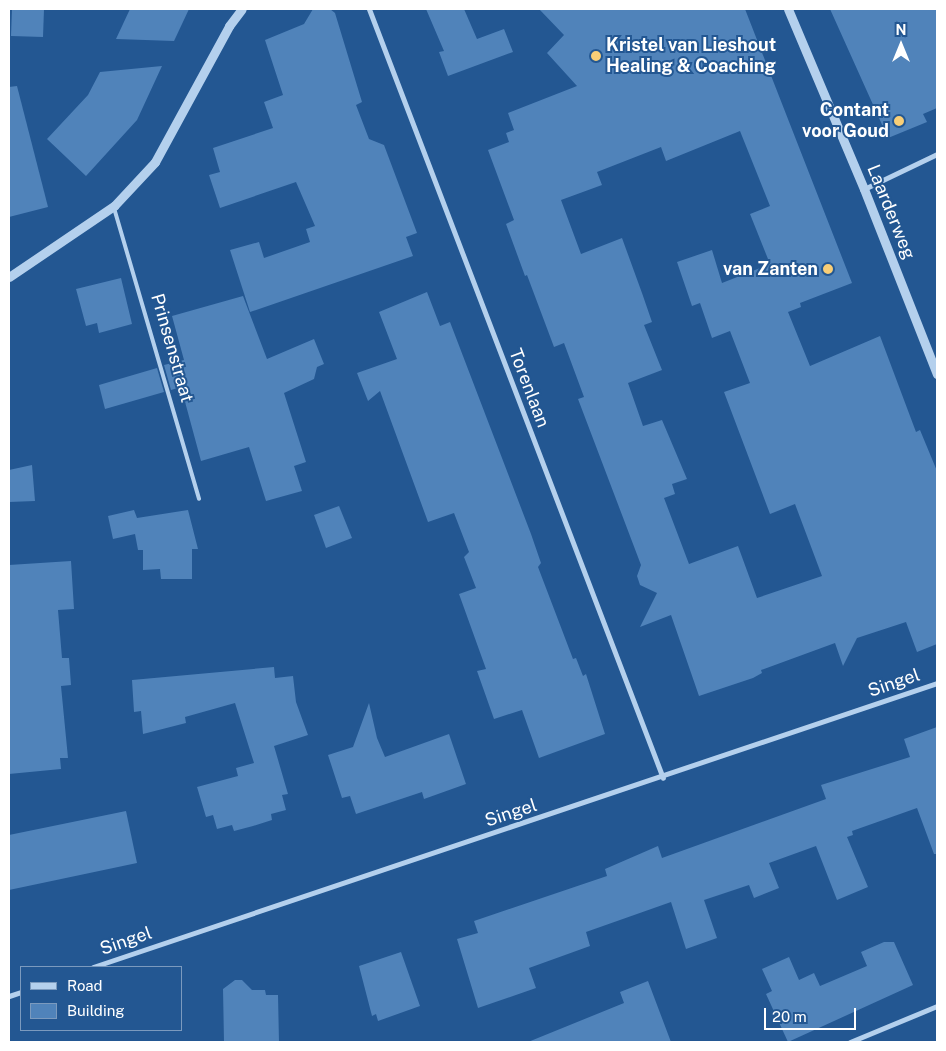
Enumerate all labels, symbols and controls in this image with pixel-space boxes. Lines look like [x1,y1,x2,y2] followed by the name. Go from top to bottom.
[876,20,926,70] north arrow
[896,22,906,38] text: N
[606,35,776,78] place label: Kristel van Lieshout Healing & Coaching
[590,50,602,62] marker: Kristel van Lieshout Healing & Coaching
[802,100,889,142] place label: Contant voor Goud
[893,115,905,127] marker: Contant voor Goud
[862,161,920,263] street label: Laarderweg
[723,258,818,280] place label: van Zanten
[822,263,834,275] marker: van Zanten
[146,291,198,405] street label: Prinsenstraat
[504,346,554,430] street label: Torenlaan
[865,664,923,702] street label: Singel
[482,794,540,832] street label: Singel
[97,922,155,960] street label: Singel
[20,966,182,1031] legend
[67,977,103,994] text: Road
[766,998,858,1030] scale bar
[67,1002,125,1019] text: Building
[772,1008,807,1025] text: 20 m

